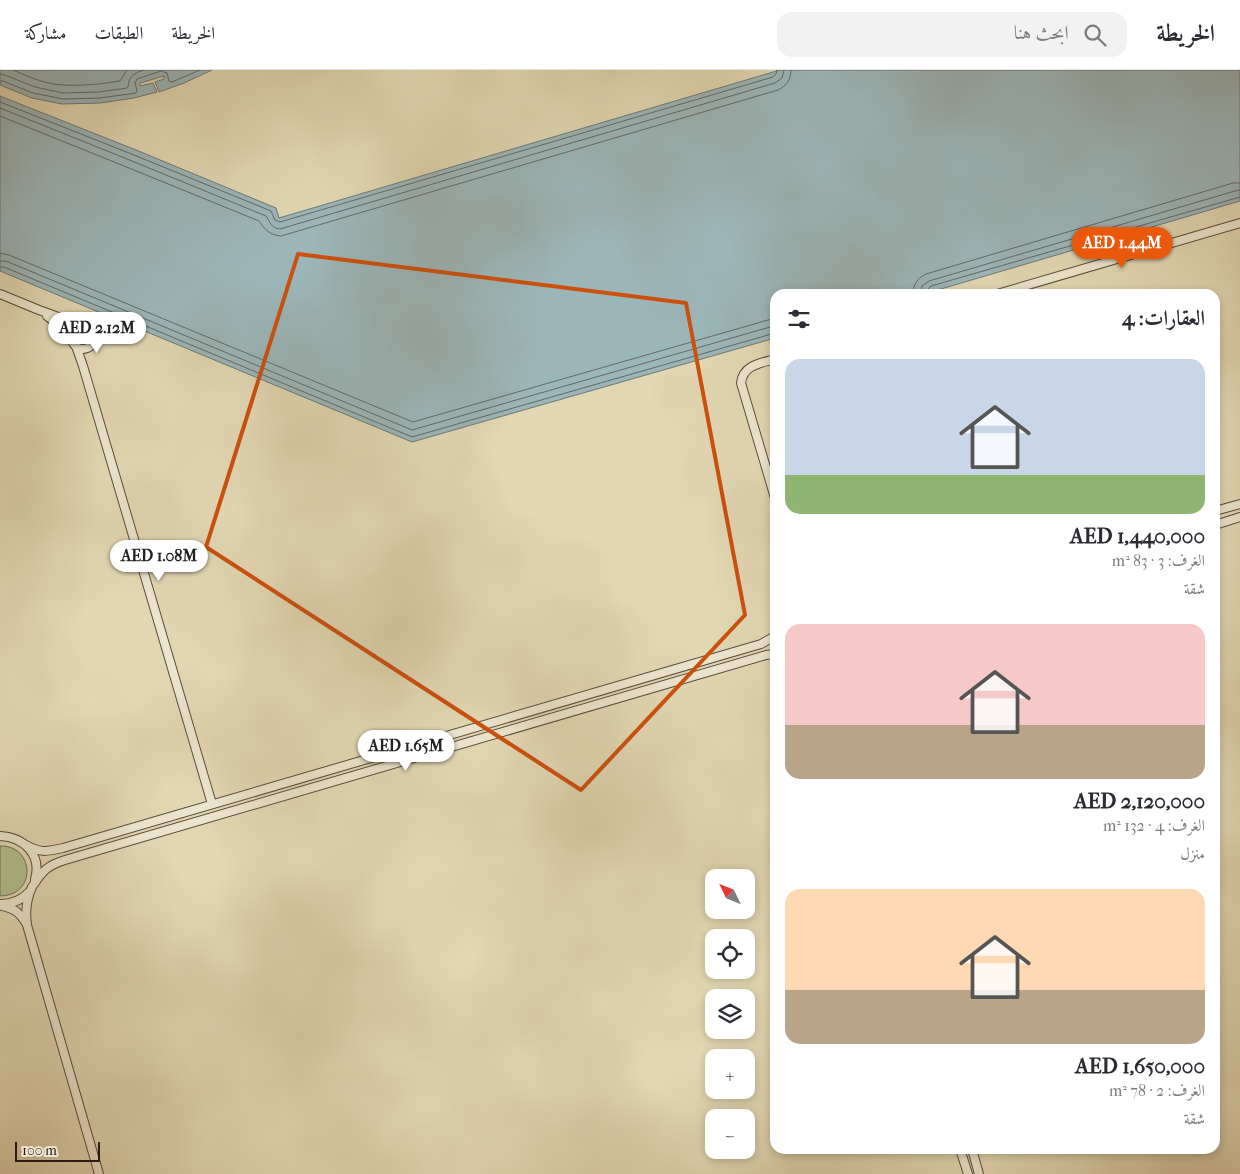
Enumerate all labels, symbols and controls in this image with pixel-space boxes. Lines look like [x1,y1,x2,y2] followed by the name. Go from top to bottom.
[777,12,1127,57] search box
[1157,19,1215,47] text: الخريطة
[1081,21,1109,49] icon: search
[1014,22,1069,44] text: ابحث هنا
[25,23,66,44] text: مشاركة
[94,23,143,44] text: الطبقات
[171,23,215,44] text: الخريطة
[1065,226,1179,269] pin: AED 1.44M
[1083,233,1161,252] text: AED 1.44M
[785,305,813,333] icon: filters
[1122,306,1205,330] text: العقارات: 4
[40,312,154,354] pin: AED 2.12M
[59,318,135,337] text: AED 2.12M
[950,392,1040,482] icon: home
[1070,524,1205,548] text: AED 1,440,000
[102,540,216,582] pin: AED 1.08M
[121,546,197,565] text: AED 1.08M
[1112,551,1205,570] text: الغرف: 3 · 83 m²
[1184,579,1205,598] text: شقة
[950,657,1040,747] icon: home
[349,730,463,772] pin: AED 1.65M
[369,736,443,755] text: AED 1.65M
[1074,789,1205,813] text: AED 2,120,000
[1103,816,1205,835] text: الغرف: 4 · 132 m²
[1180,844,1205,863] text: منزل
[705,869,755,919] north arrow
[705,869,755,1159] map controls
[950,922,1040,1012] icon: home
[705,929,755,979] button: locate
[705,989,755,1039] button: layers
[705,1049,755,1099] button: +
[1075,1054,1205,1078] text: AED 1,650,000
[1109,1081,1205,1100] text: الغرف: 2 · 78 m²
[705,1109,755,1159] button: −
[1184,1109,1205,1128] text: شقة
[15,1139,100,1162] scale bar
[22,1142,57,1159] text: 100 m

